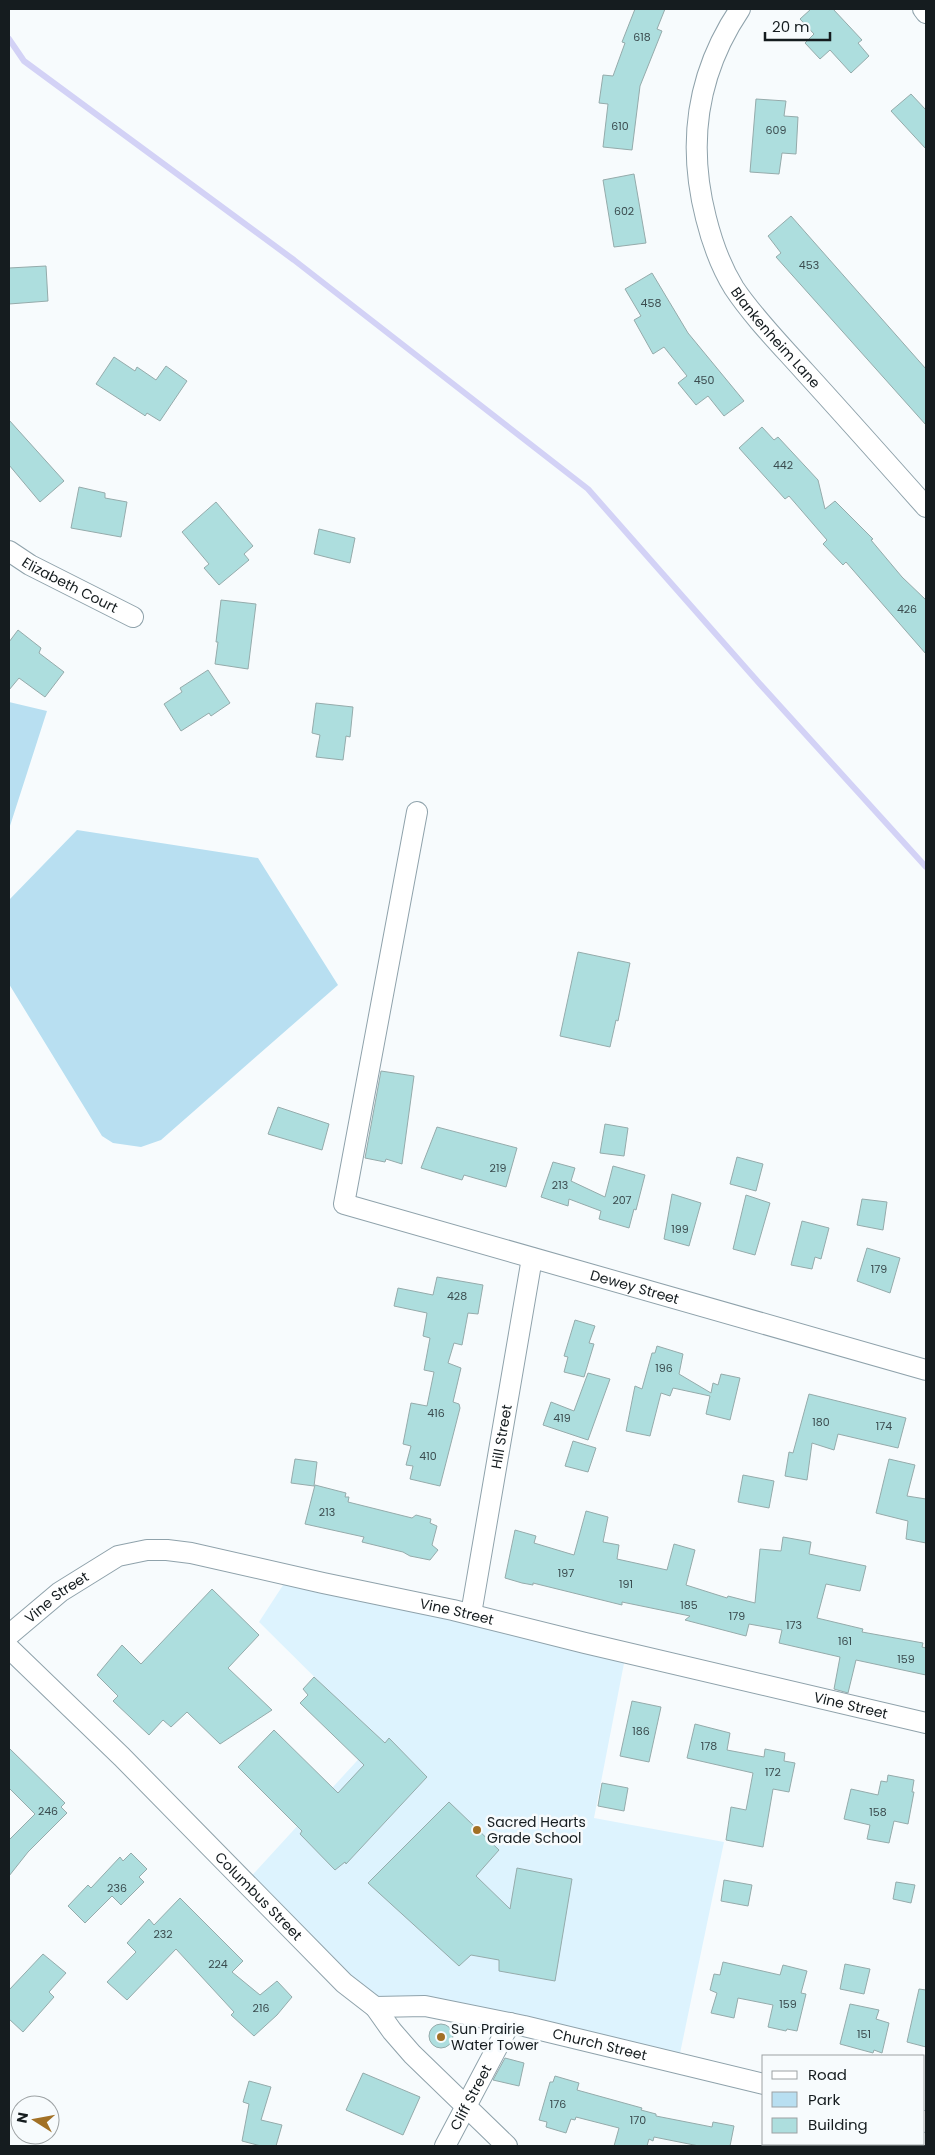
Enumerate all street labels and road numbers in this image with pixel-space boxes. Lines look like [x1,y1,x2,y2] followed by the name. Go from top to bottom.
[726,283,825,393] street label: Blankenheim Lane
[18,552,121,618] street label: Elizabeth Court
[588,1265,681,1309] street label: Dewey Street
[486,1403,517,1470] street label: Hill Street
[20,1567,92,1628] street label: Vine Street
[418,1593,496,1630] street label: Vine Street
[812,1687,890,1724] street label: Vine Street
[210,1847,307,1945] street label: Columbus Street
[551,2023,649,2065] street label: Church Street
[445,2061,496,2134] street label: Cliff Street

